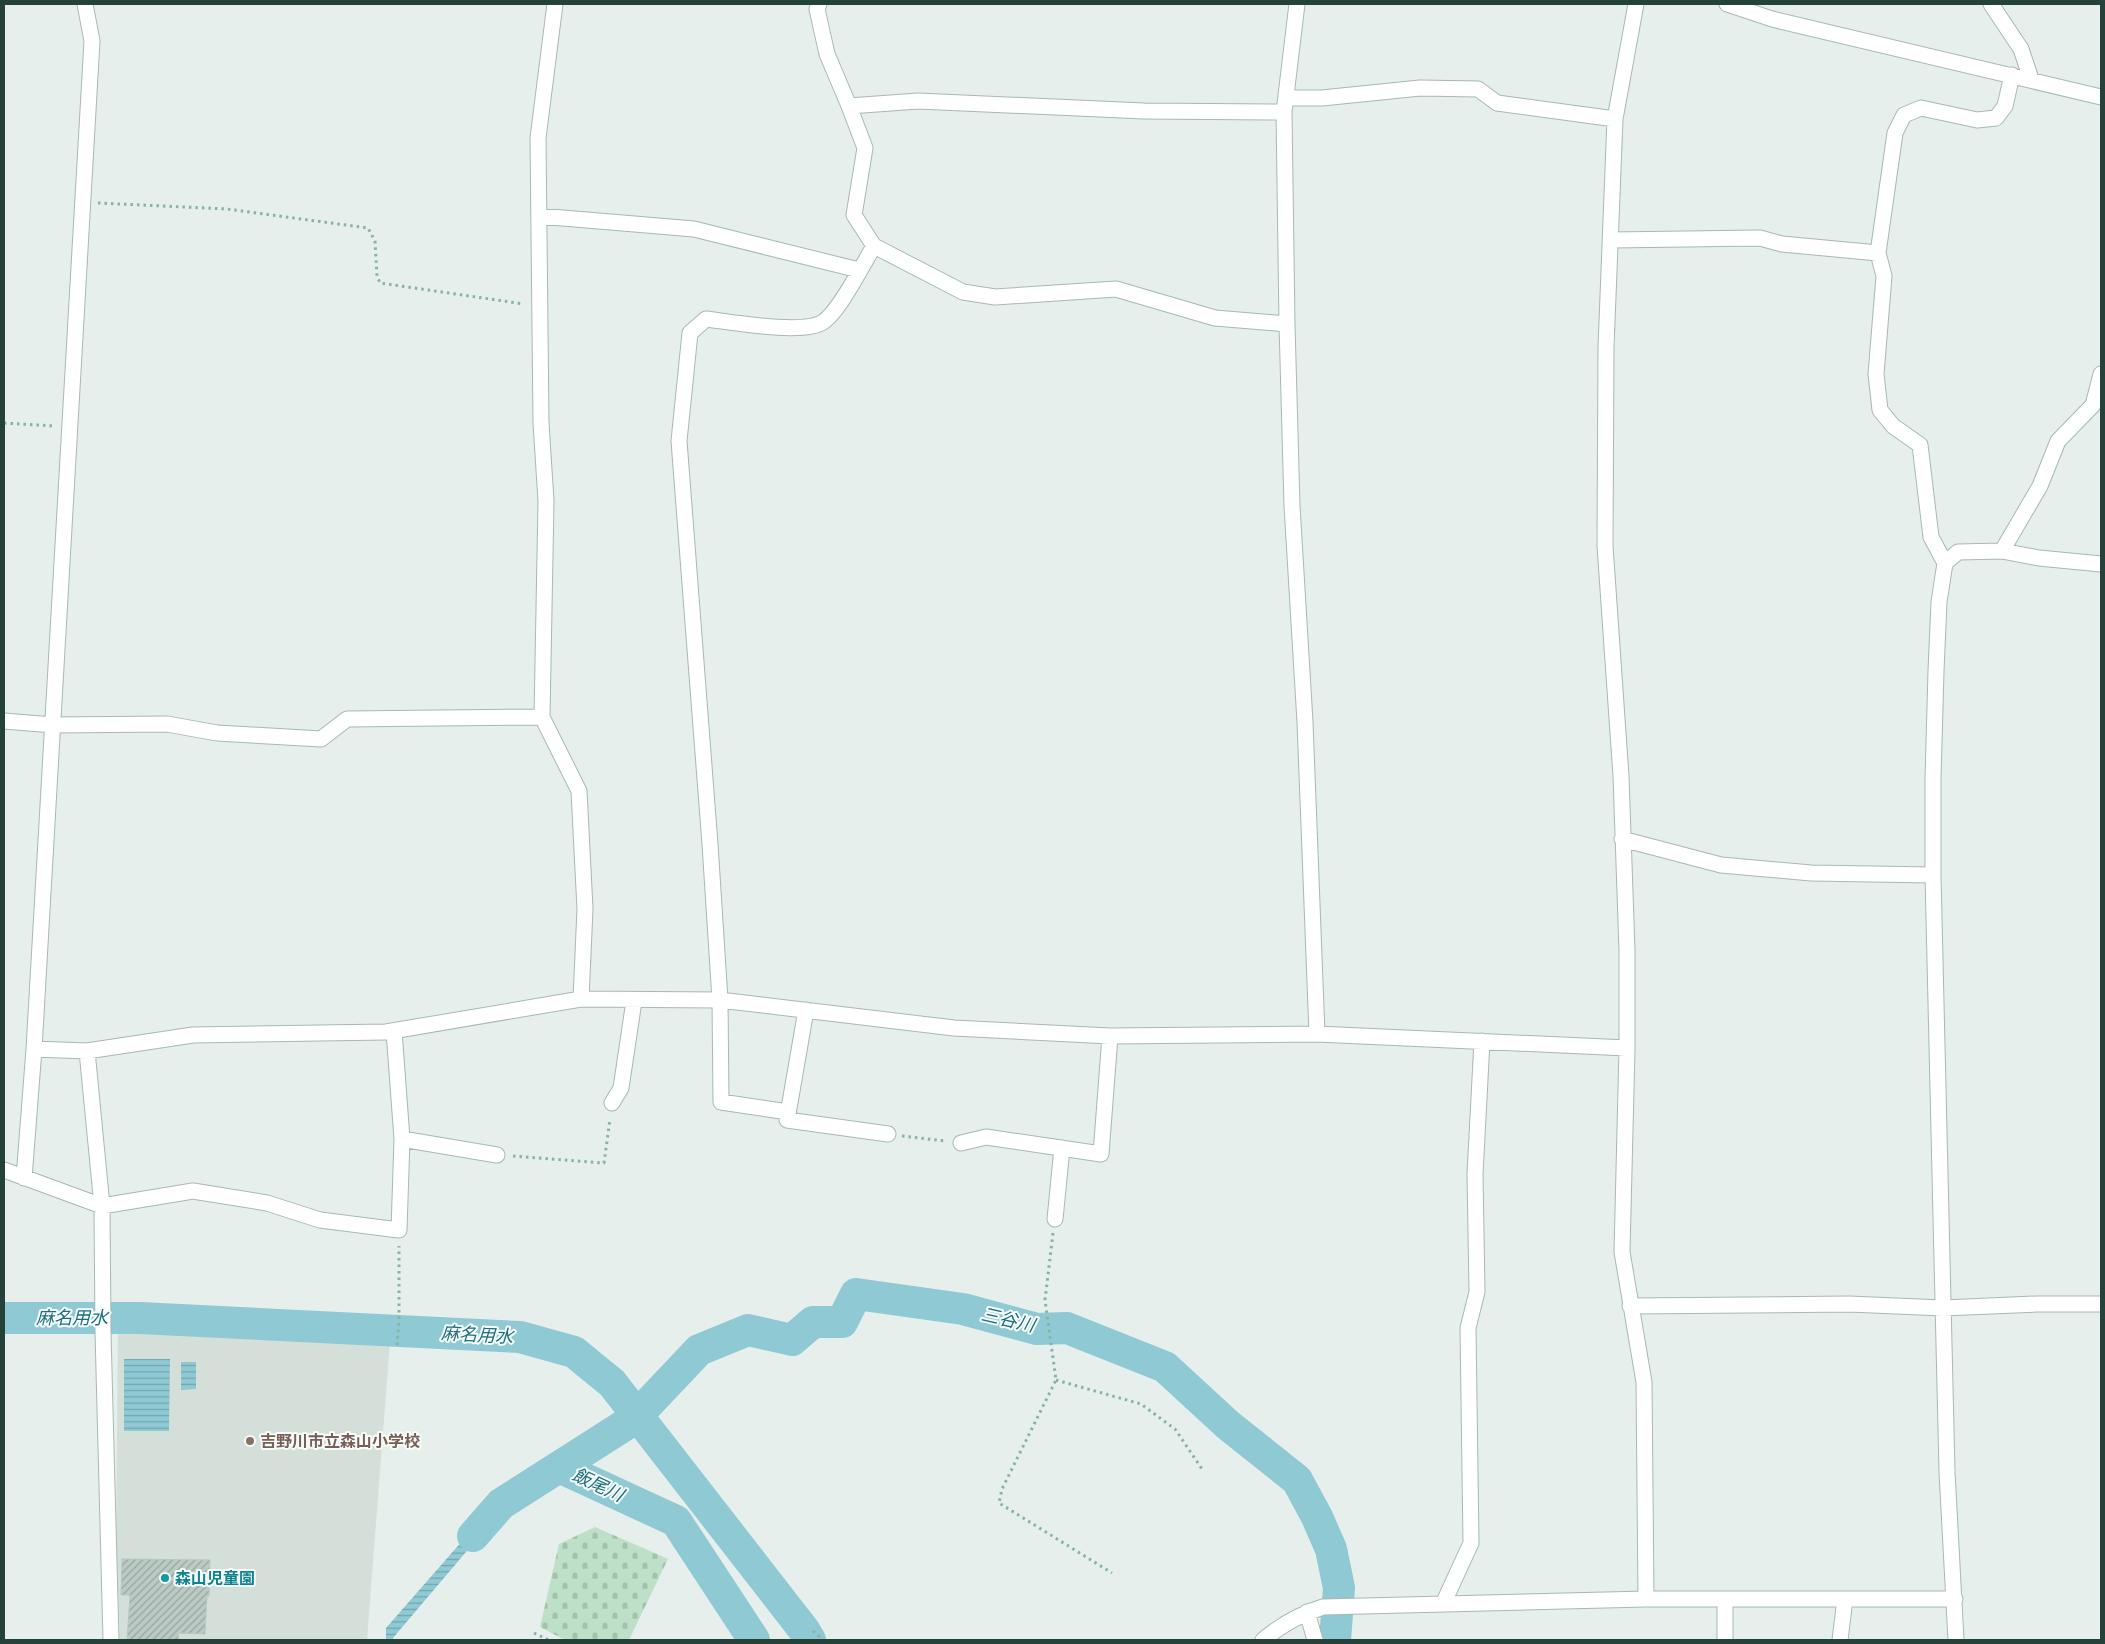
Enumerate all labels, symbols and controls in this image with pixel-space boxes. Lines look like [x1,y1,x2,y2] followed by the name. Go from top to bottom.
[979,1304,1039,1337] water label: 三谷川
[36,1308,110,1329] water label: 麻名用水
[440,1323,515,1348] water label: 麻名用水
[260,1433,420,1452] place label: 吉野川市立森山小学校
[244,1435,256,1447] marker: 吉野川市立森山小学校
[569,1465,629,1507] water label: 飯尾川
[175,1570,255,1589] place label: 森山児童園
[159,1572,171,1584] marker: 森山児童園

